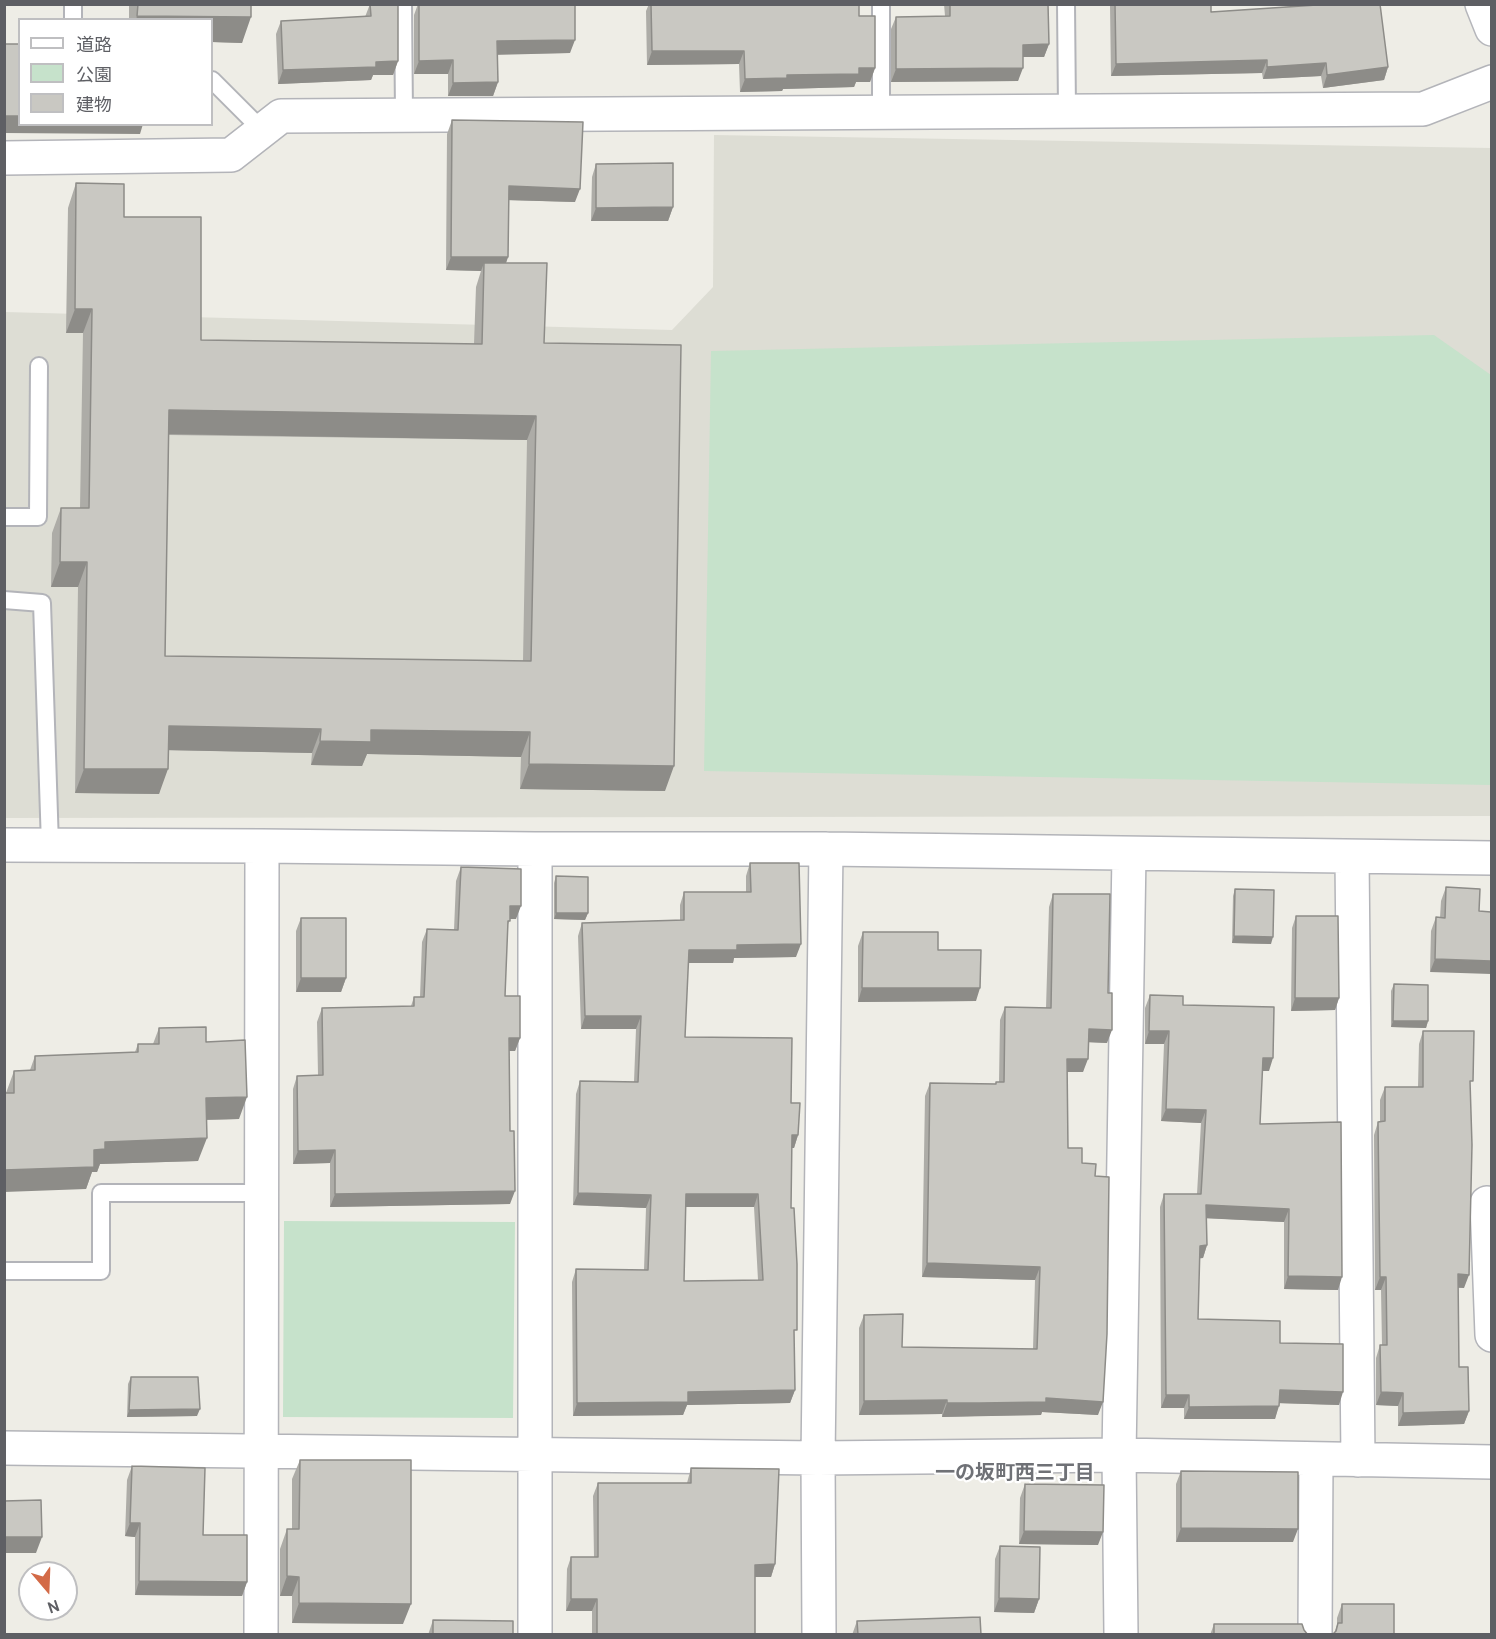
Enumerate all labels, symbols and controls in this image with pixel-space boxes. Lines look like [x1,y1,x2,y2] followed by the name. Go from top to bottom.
[18,18,213,126] legend
[76,34,112,56] text: 道路
[76,64,112,86] text: 公園
[76,94,112,116] text: 建物
[935,1461,1095,1485] district label: 一の坂町西三丁目
[18,1561,78,1621] north arrow
[45,1596,62,1617] text: N

